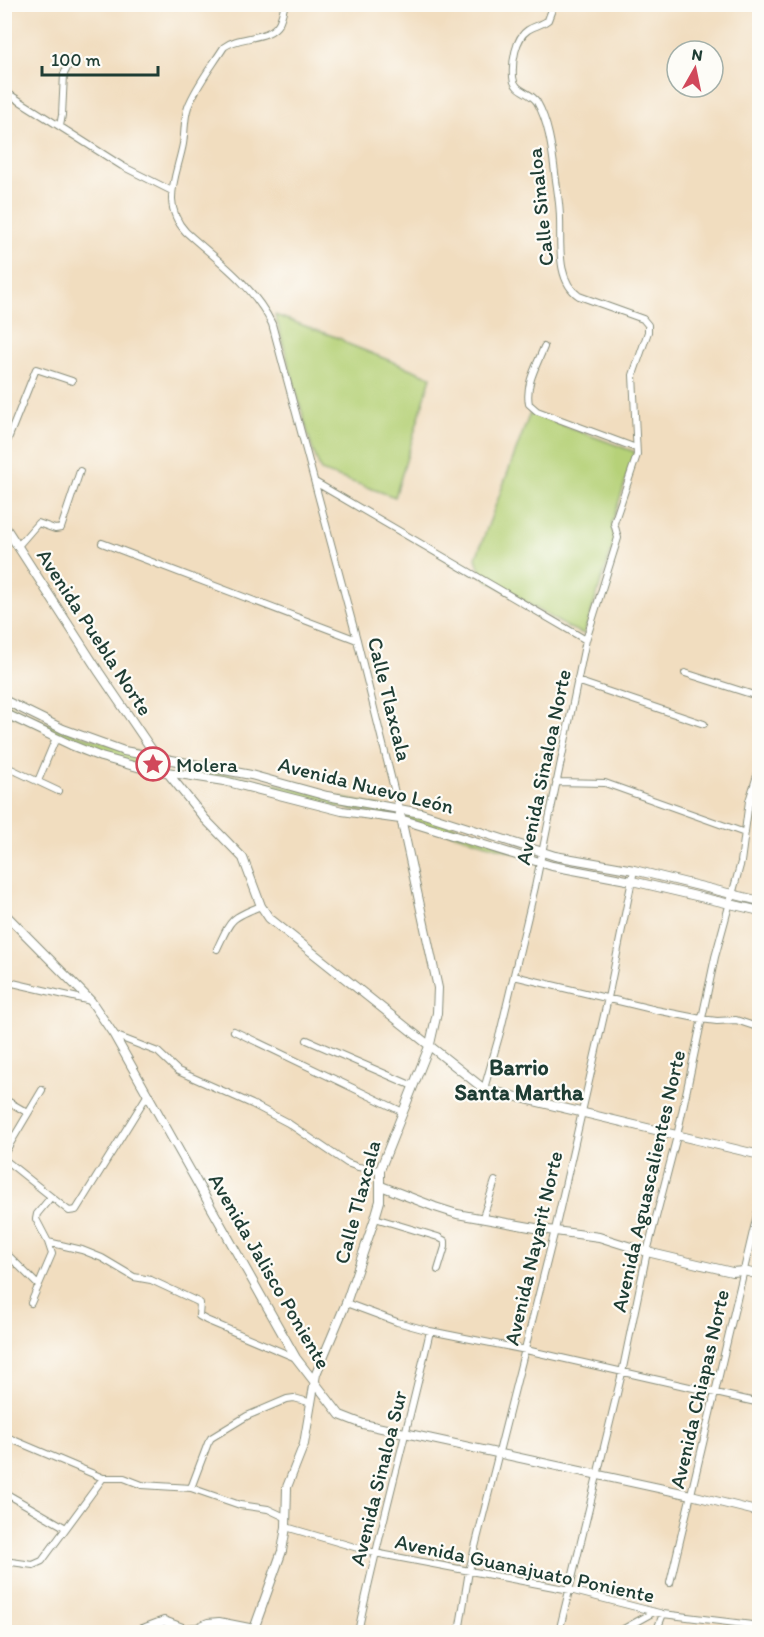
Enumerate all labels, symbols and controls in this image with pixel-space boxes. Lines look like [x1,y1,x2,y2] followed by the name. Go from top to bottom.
[42,39,158,77] scale bar
[665,39,725,99] north arrow
[690,44,704,65] text: N
[51,49,101,71] text: 100 m
[521,147,559,267] street label: Calle Sinaloa
[32,544,158,720] street label: Avenida Puebla Norte
[363,634,417,764] street label: Calle Tlaxcala
[510,667,576,867] street label: Avenida Sinaloa Norte
[135,746,171,782] place icon: Molera
[276,751,456,819] street label: Avenida Nuevo León
[176,752,238,777] place label: Molera
[606,1048,690,1314] street label: Avenida Aguascalientes Norte
[454,1054,584,1106] district label: Barrio Santa Martha
[329,1138,385,1266] street label: Calle Tlaxcala
[498,1148,568,1348] street label: Avenida Nayarit Norte
[204,1169,336,1373] street label: Avenida Jalisco Poniente
[664,1287,734,1491] street label: Avenida Chiapas Norte
[344,1387,412,1568] street label: Avenida Sinaloa Sur
[393,1528,657,1608] street label: Avenida Guanajuato Poniente

